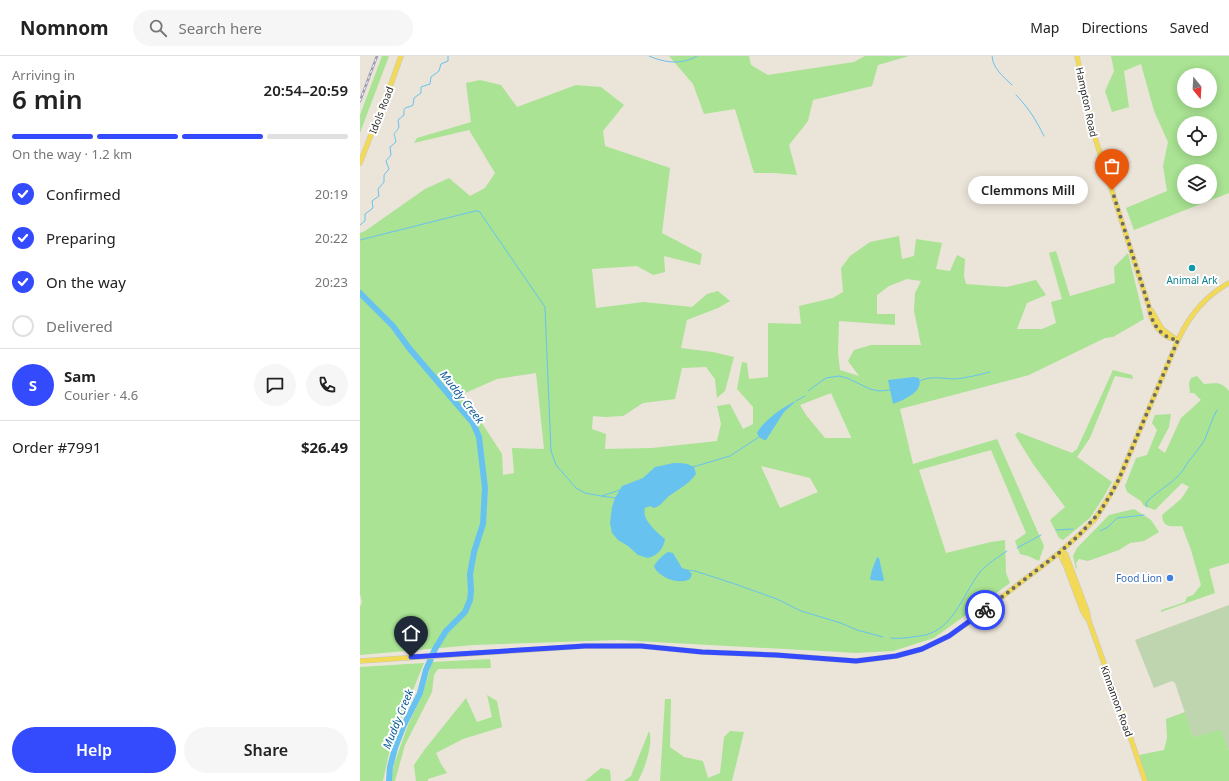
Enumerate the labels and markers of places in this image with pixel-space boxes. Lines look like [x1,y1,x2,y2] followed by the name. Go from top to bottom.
[1095,149,1129,190] pin
[968,176,1088,204] callout: Clemmons Mill
[1187,263,1197,273] marker: Animal Ark
[1166,273,1218,287] place label: Animal Ark
[1116,571,1162,585] place label: Food Lion
[1165,573,1175,583] marker: Food Lion
[394,616,428,657] pin

